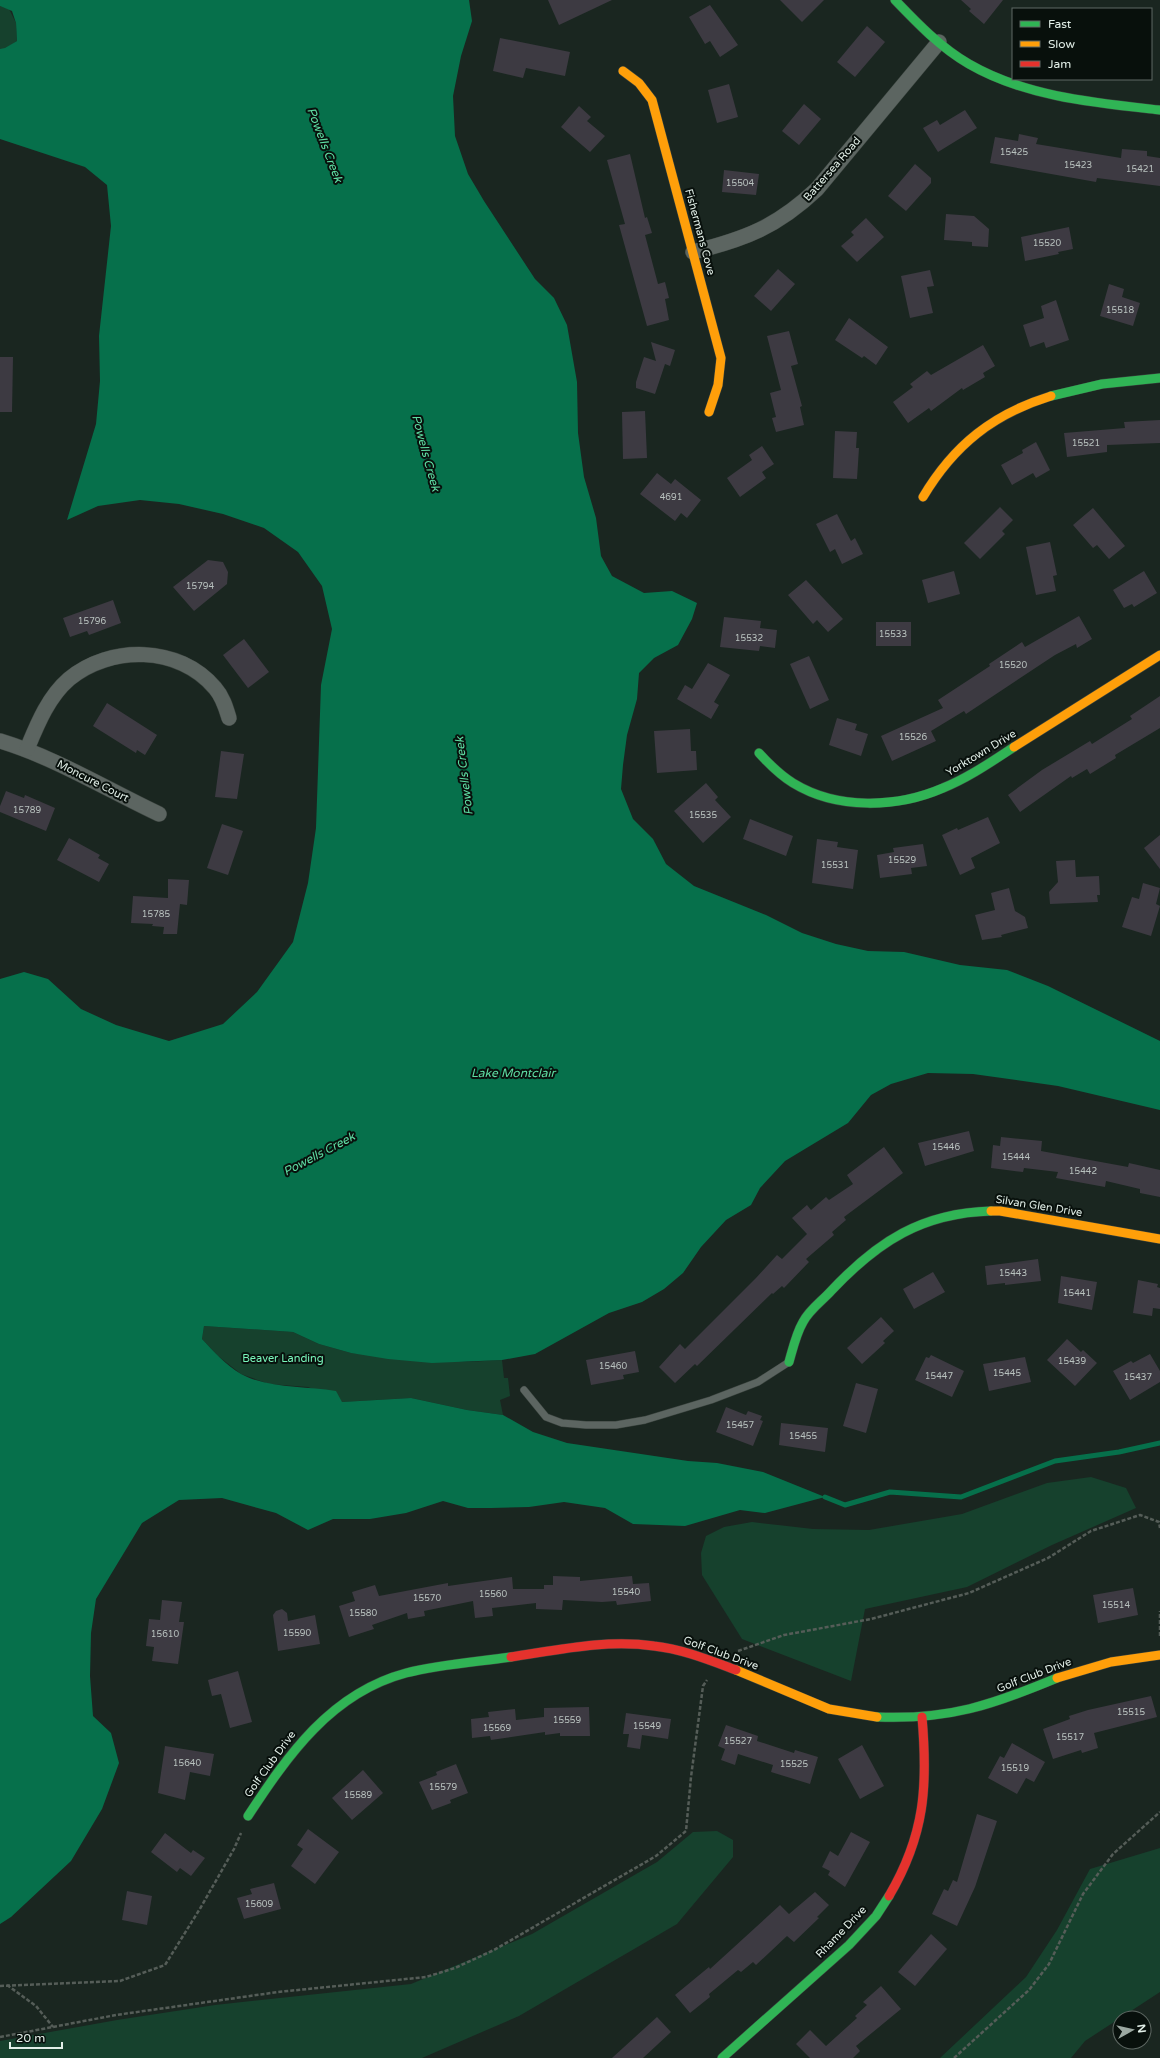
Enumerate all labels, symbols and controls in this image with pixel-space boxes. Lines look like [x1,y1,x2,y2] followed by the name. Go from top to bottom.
[1012,8,1152,80] legend
[1048,17,1072,31] text: Fast
[1048,37,1075,51] text: Slow
[1048,57,1071,71] text: Jam
[304,106,346,186] water label: Powells Creek
[801,134,863,204] street label: Battersea Road
[1000,147,1028,158] house number: 15425
[1064,160,1092,171] house number: 15423
[1126,164,1154,175] house number: 15421
[726,178,754,189] house number: 15504
[682,187,718,277] street label: Fishermans Cove
[1033,238,1061,249] house number: 15520
[1106,305,1134,316] house number: 15518
[409,413,443,494] water label: Powells Creek
[1072,438,1100,449] house number: 15521
[660,492,682,503] house number: 4691
[186,581,214,592] house number: 15794
[78,616,106,627] house number: 15796
[879,629,907,640] house number: 15533
[735,633,763,644] house number: 15532
[999,660,1027,671] house number: 15520
[944,727,1018,779] street label: Yorktown Drive
[899,732,927,743] house number: 15526
[452,735,476,816] water label: Powells Creek
[55,757,131,805] street label: Moncure Court
[13,805,41,816] house number: 15789
[689,810,717,821] house number: 15535
[888,855,916,866] house number: 15529
[821,860,849,871] house number: 15531
[142,909,170,920] house number: 15785
[471,1066,556,1080] water label: Lake Montclair
[281,1129,358,1179] water label: Powells Creek
[932,1142,960,1153] house number: 15446
[1002,1152,1030,1163] house number: 15444
[1069,1166,1097,1177] house number: 15442
[995,1193,1083,1219] street label: Silvan Glen Drive
[999,1268,1027,1279] house number: 15443
[1063,1288,1091,1299] house number: 15441
[242,1352,324,1365] park label: Beaver Landing
[1058,1356,1086,1367] house number: 15439
[599,1361,627,1372] house number: 15460
[993,1368,1021,1379] house number: 15445
[925,1371,953,1382] house number: 15447
[1124,1372,1152,1383] house number: 15437
[726,1420,754,1431] house number: 15457
[789,1431,817,1442] house number: 15455
[612,1587,640,1598] house number: 15540
[479,1589,507,1600] house number: 15560
[413,1593,441,1604] house number: 15570
[1102,1600,1130,1611] house number: 15514
[349,1608,377,1619] house number: 15580
[283,1628,311,1639] house number: 15590
[151,1629,179,1640] house number: 15610
[682,1633,760,1673] street label: Golf Club Drive
[995,1655,1073,1695] street label: Golf Club Drive
[1117,1707,1145,1718] house number: 15515
[553,1715,581,1726] house number: 15559
[633,1721,661,1732] house number: 15549
[483,1723,511,1734] house number: 15569
[242,1728,298,1800] street label: Golf Club Drive
[1056,1732,1084,1743] house number: 15517
[724,1736,752,1747] house number: 15527
[173,1758,201,1769] house number: 15640
[780,1759,808,1770] house number: 15525
[1001,1763,1029,1774] house number: 15519
[429,1782,457,1793] house number: 15579
[344,1790,372,1801] house number: 15589
[245,1899,273,1910] house number: 15609
[813,1903,869,1961] street label: Rhame Drive
[1112,2010,1152,2050] north arrow
[1134,2023,1148,2034] text: N
[10,2024,62,2050] scale bar
[16,2031,45,2045] text: 20 m

